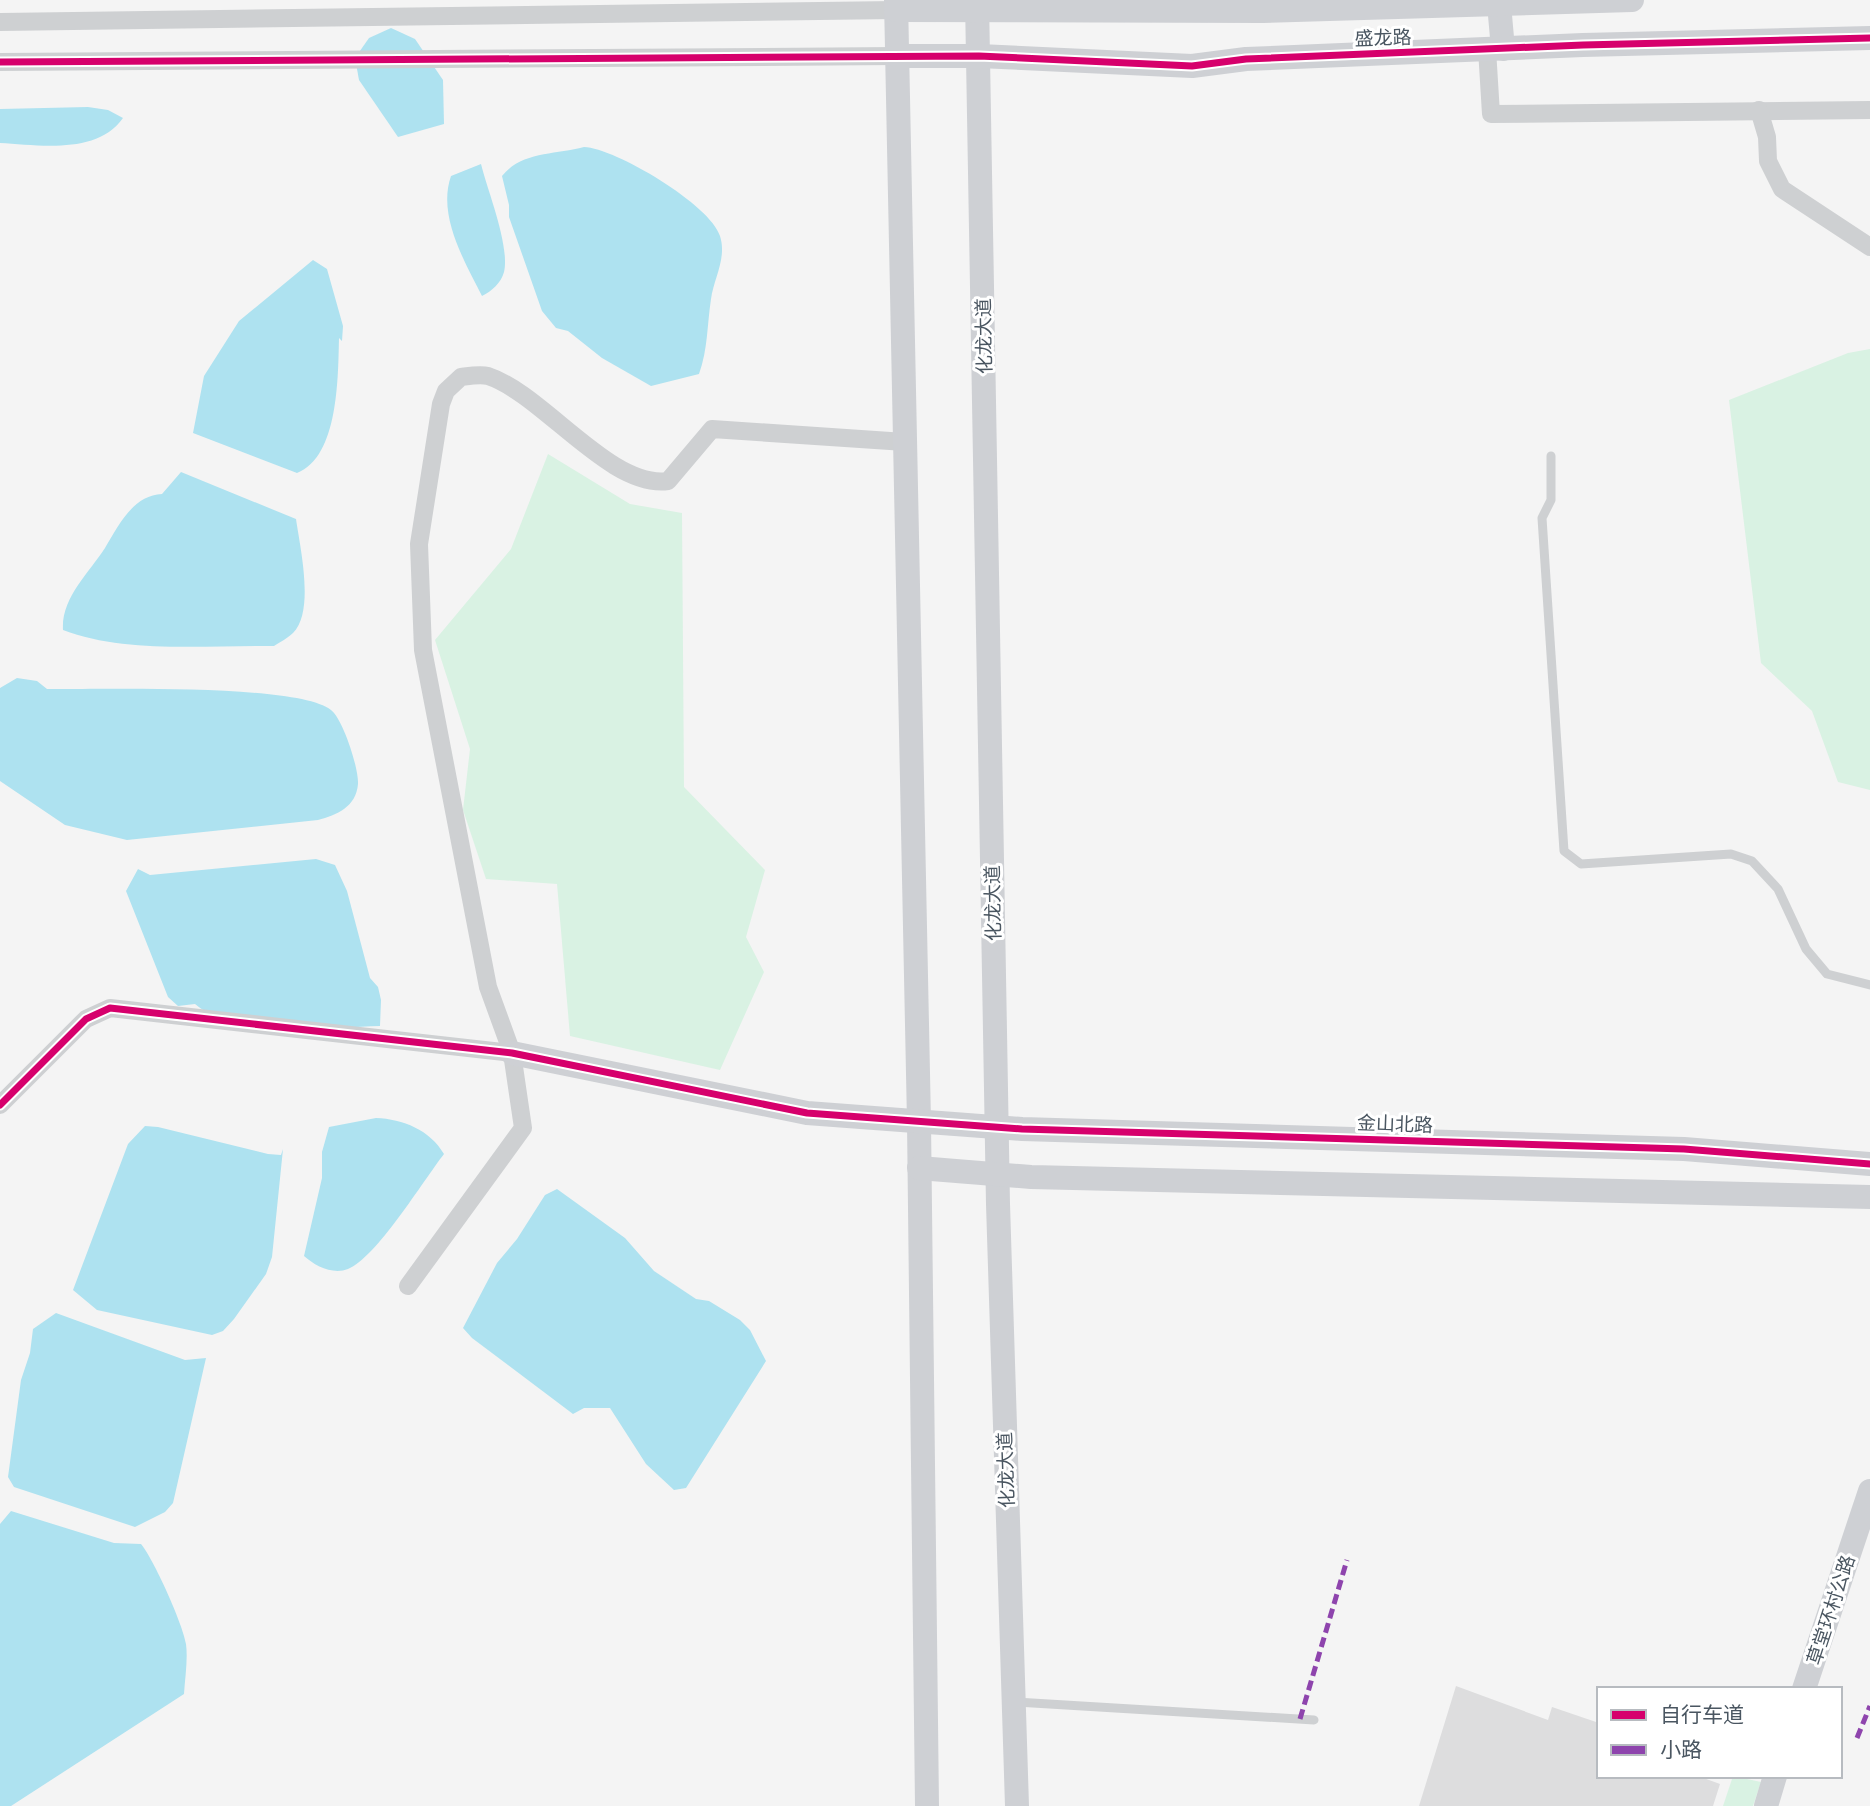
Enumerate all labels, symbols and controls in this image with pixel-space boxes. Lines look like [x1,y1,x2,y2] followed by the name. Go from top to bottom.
[1354,26,1412,50] street label: 盛龙路
[972,298,996,374] street label: 化龙大道
[981,865,1005,941] street label: 化龙大道
[1357,1111,1433,1137] street label: 金山北路
[993,1432,1019,1508] street label: 化龙大道
[1802,1552,1860,1668] street label: 草堂环村公路
[1597,1687,1842,1778] legend
[1660,1702,1744,1728] text: 自行车道
[1660,1737,1702,1763] text: 小路

